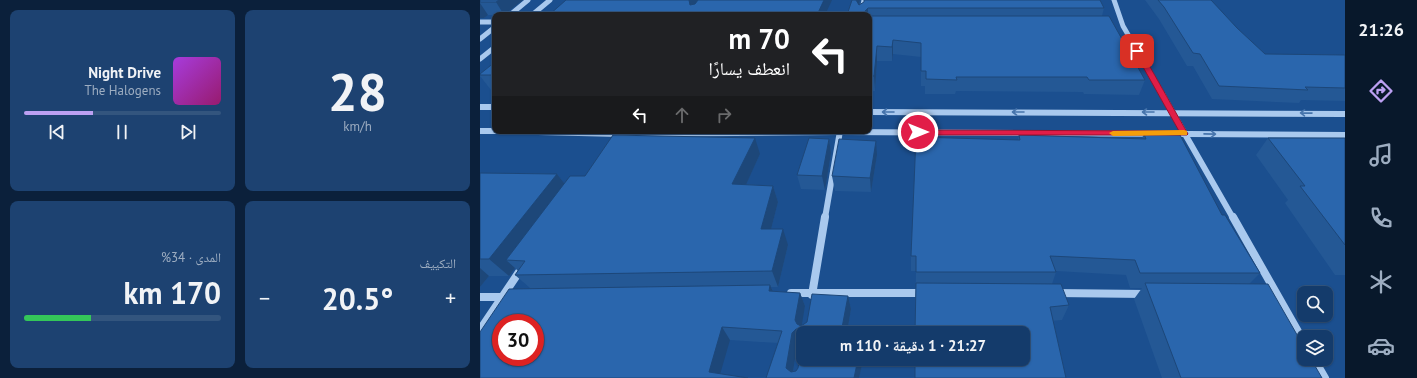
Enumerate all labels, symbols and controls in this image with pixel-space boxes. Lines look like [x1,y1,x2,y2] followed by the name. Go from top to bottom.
[1358,18,1404,41] text: 21:26
[729,20,790,57] text: 70 m
[804,28,856,80] icon: left
[1120,34,1154,68] pin
[1126,40,1148,62] icon: arrive
[709,57,790,80] text: انعطف يسارًا
[328,58,387,125] text: 28
[88,63,161,82] text: Night Drive
[1367,77,1395,105] icon: directions
[84,82,161,99] text: The Halogens
[629,104,651,126] icon: left
[671,104,693,126] icon: ahead
[713,104,735,126] icon: right
[882,108,895,116] one-way arrow
[1012,108,1025,116] one-way arrow
[1142,108,1155,116] one-way arrow
[1300,109,1313,117] one-way arrow
[897,111,939,153] position arrow
[343,118,372,135] text: km/h
[46,121,68,143] icon: previous
[111,121,133,143] icon: pause
[177,121,199,143] icon: next
[1203,130,1216,138] one-way arrow
[1367,141,1395,169] icon: music
[1367,204,1395,232] icon: phone
[161,249,221,266] text: المدى · 34%
[420,255,456,272] text: التكييف
[1367,268,1395,296] icon: climate
[123,273,221,312] text: 170 km
[322,279,393,318] text: 20.5°
[259,284,270,312] text: −
[445,284,456,312] text: +
[1297,286,1333,366] map controls
[1297,286,1333,322] button: search
[492,314,544,366] speed limit sign: 30
[1297,330,1333,366] button: layers
[1367,332,1395,360] icon: car
[840,336,986,355] text: 21:27 · 1 دقيقة · 110 m

